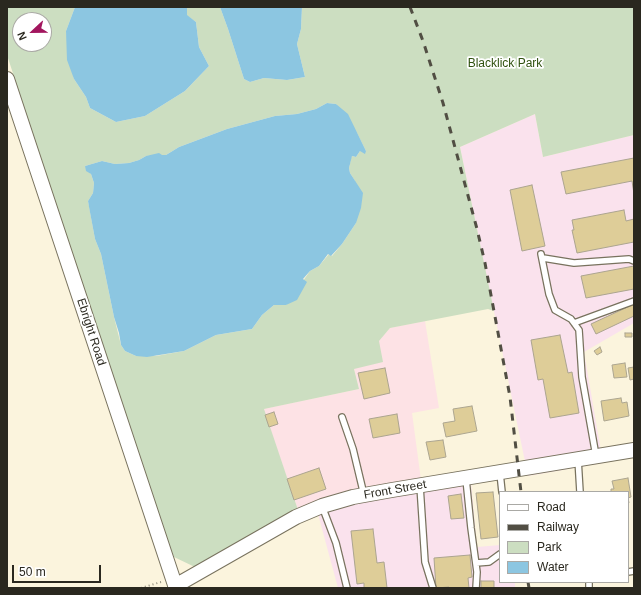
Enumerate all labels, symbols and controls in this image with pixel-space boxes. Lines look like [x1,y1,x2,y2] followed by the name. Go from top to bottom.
[12,12,52,52] north arrow
[15,30,29,42] text: N
[468,57,542,71] park label: Blacklick Park
[73,296,109,368] street label: Ebright Road
[363,477,427,503] street label: Front Street
[499,491,629,583] legend
[537,500,566,514] text: Road
[537,520,579,534] text: Railway
[537,540,562,554] text: Park
[14,557,103,583] scale bar
[537,560,569,574] text: Water
[19,565,46,579] text: 50 m

